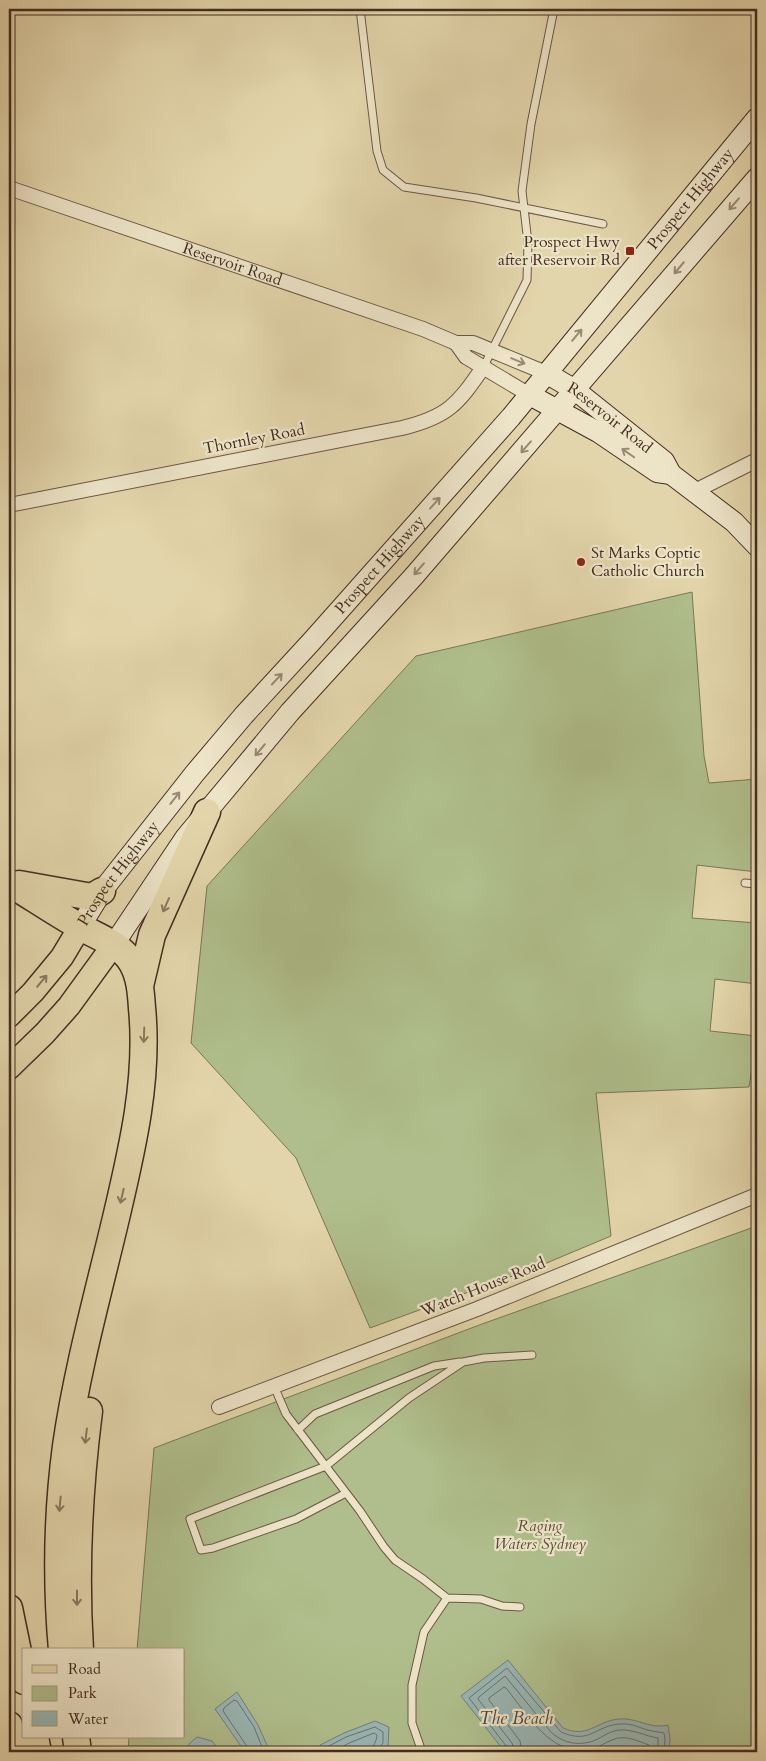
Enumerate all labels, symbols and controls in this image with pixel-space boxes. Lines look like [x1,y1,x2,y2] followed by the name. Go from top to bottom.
[642,143,739,254] street label: Prospect Highway
[729,197,740,210] one-way arrow
[498,231,621,271] place label: Prospect Hwy after Reservoir Rd
[180,237,285,291] street label: Reservoir Road
[624,245,636,257] marker: Prospect Hwy after Reservoir Rd
[674,261,685,274] one-way arrow
[572,329,583,342] one-way arrow
[510,357,525,366] one-way arrow
[563,377,657,459] street label: Reservoir Road
[201,418,307,460] street label: Thornley Road
[520,440,532,453] one-way arrow
[621,448,635,458] one-way arrow
[429,497,440,510] one-way arrow
[330,510,430,619] street label: Prospect Highway
[591,542,705,582] place label: St Marks Coptic Catholic Church
[575,556,587,568] marker: St Marks Coptic Catholic Church
[413,563,425,576] one-way arrow
[271,673,283,686] one-way arrow
[254,743,265,756] one-way arrow
[170,792,181,805] one-way arrow
[72,816,165,930] street label: Prospect Highway
[161,897,170,912] one-way arrow
[36,974,48,987] one-way arrow
[139,1027,148,1043] one-way arrow
[116,1187,126,1203] one-way arrow
[416,1252,549,1322] street label: Watch House Road
[81,1428,91,1444] one-way arrow
[56,1496,65,1512] one-way arrow
[494,1515,586,1555] park label: Raging Waters Sydney
[72,1590,82,1606] one-way arrow
[22,1648,185,1738] legend
[68,1659,101,1679] text: Road
[68,1683,97,1703] text: Park
[479,1706,553,1731] water label: The Beach
[67,1709,109,1729] text: Water

